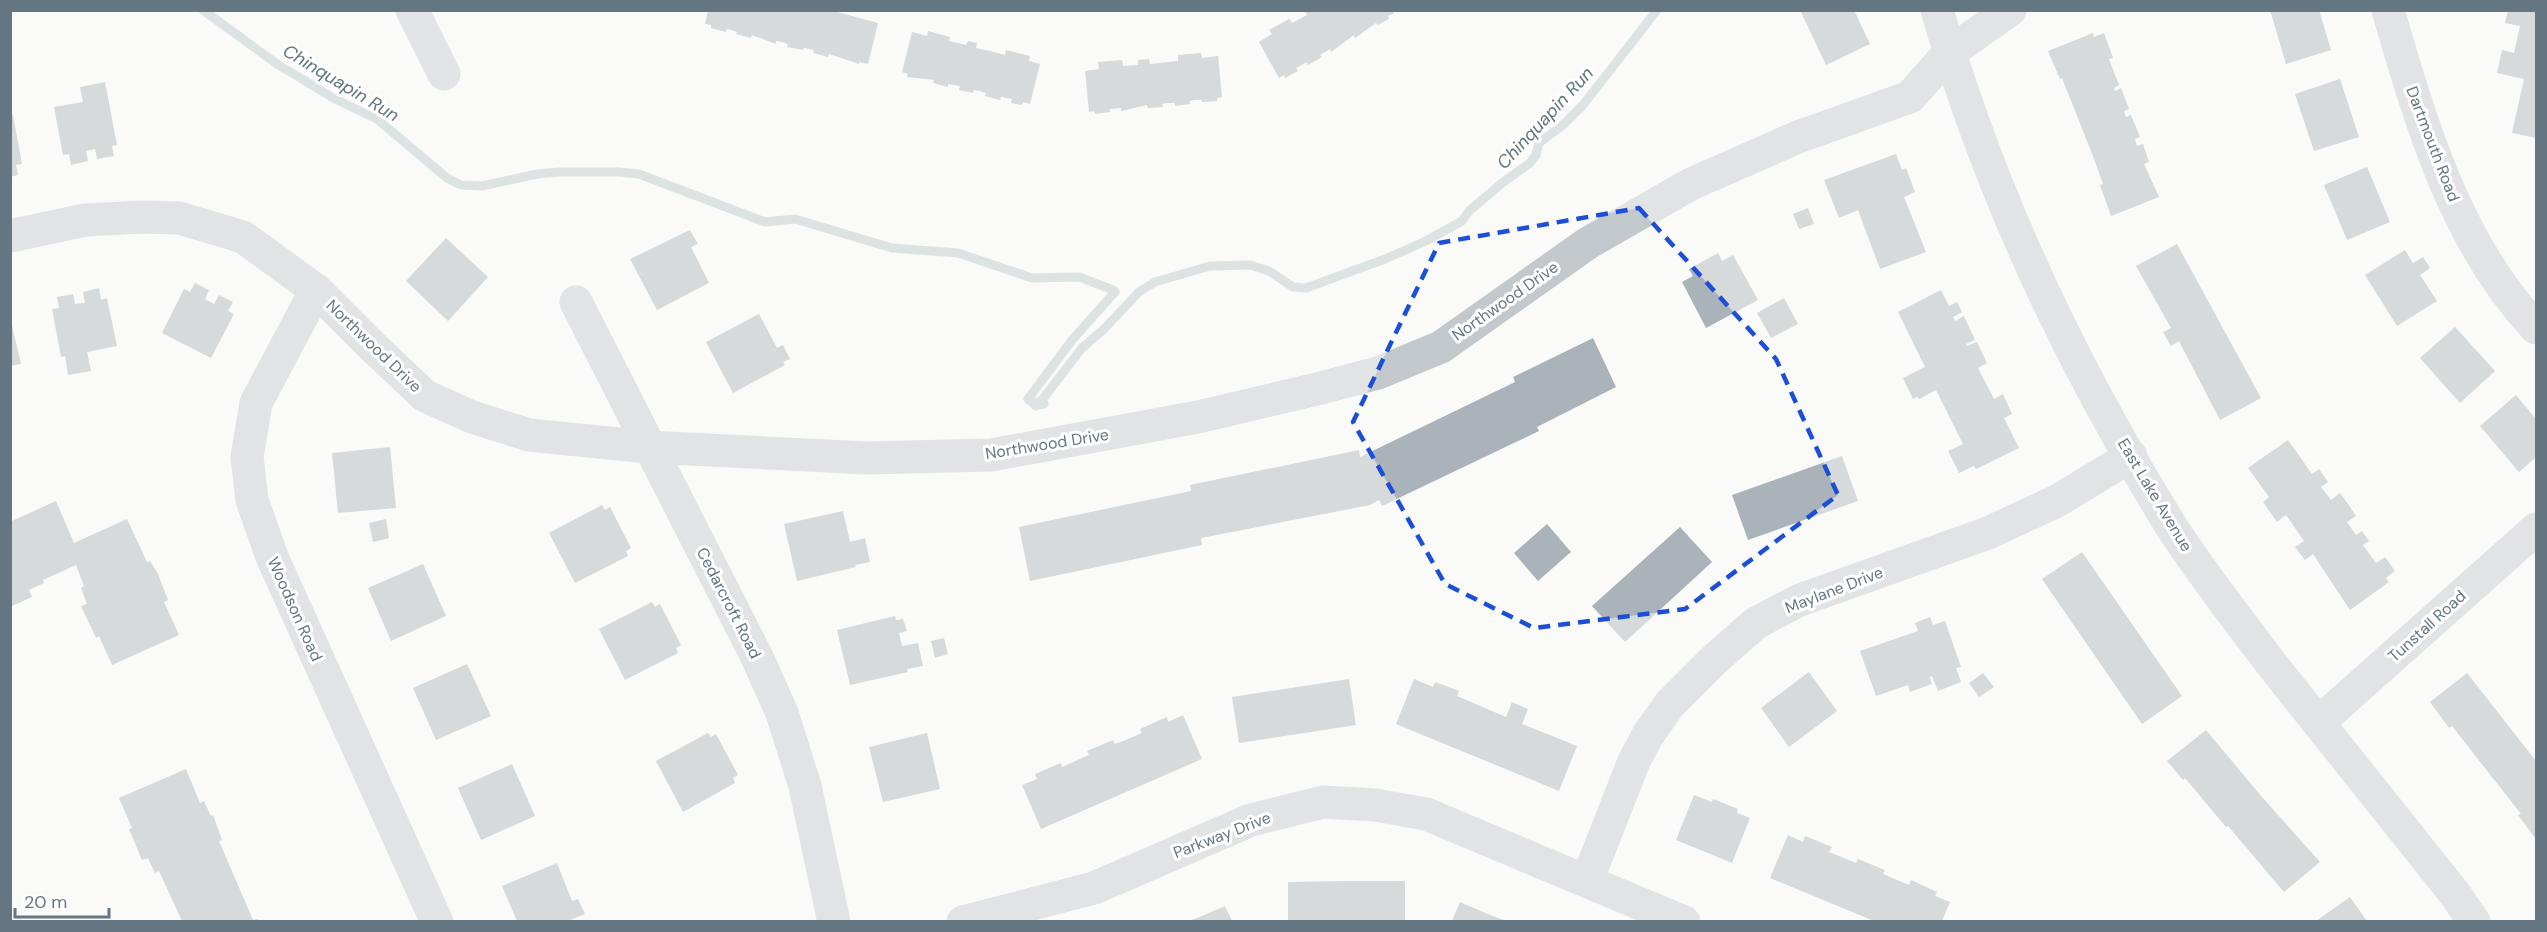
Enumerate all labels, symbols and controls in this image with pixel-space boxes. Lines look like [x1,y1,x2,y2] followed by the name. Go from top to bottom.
[278,39,404,127] water label: Chinquapin Run
[1491,62,1599,174] water label: Chinquapin Run
[2401,83,2465,205] street label: Dartmouth Road
[1448,257,1562,345] street label: Northwood Drive
[322,295,426,397] street label: Northwood Drive
[984,424,1110,464] street label: Northwood Drive
[2113,435,2197,555] street label: East Lake Avenue
[692,544,766,662] street label: Cedarcroft Road
[263,554,327,664] street label: Woodson Road
[1782,562,1886,618] street label: Maylane Drive
[2384,585,2470,667] street label: Tunstall Road
[1170,807,1274,863] street label: Parkway Drive
[15,881,110,919] scale bar
[24,890,67,914] text: 20 m

